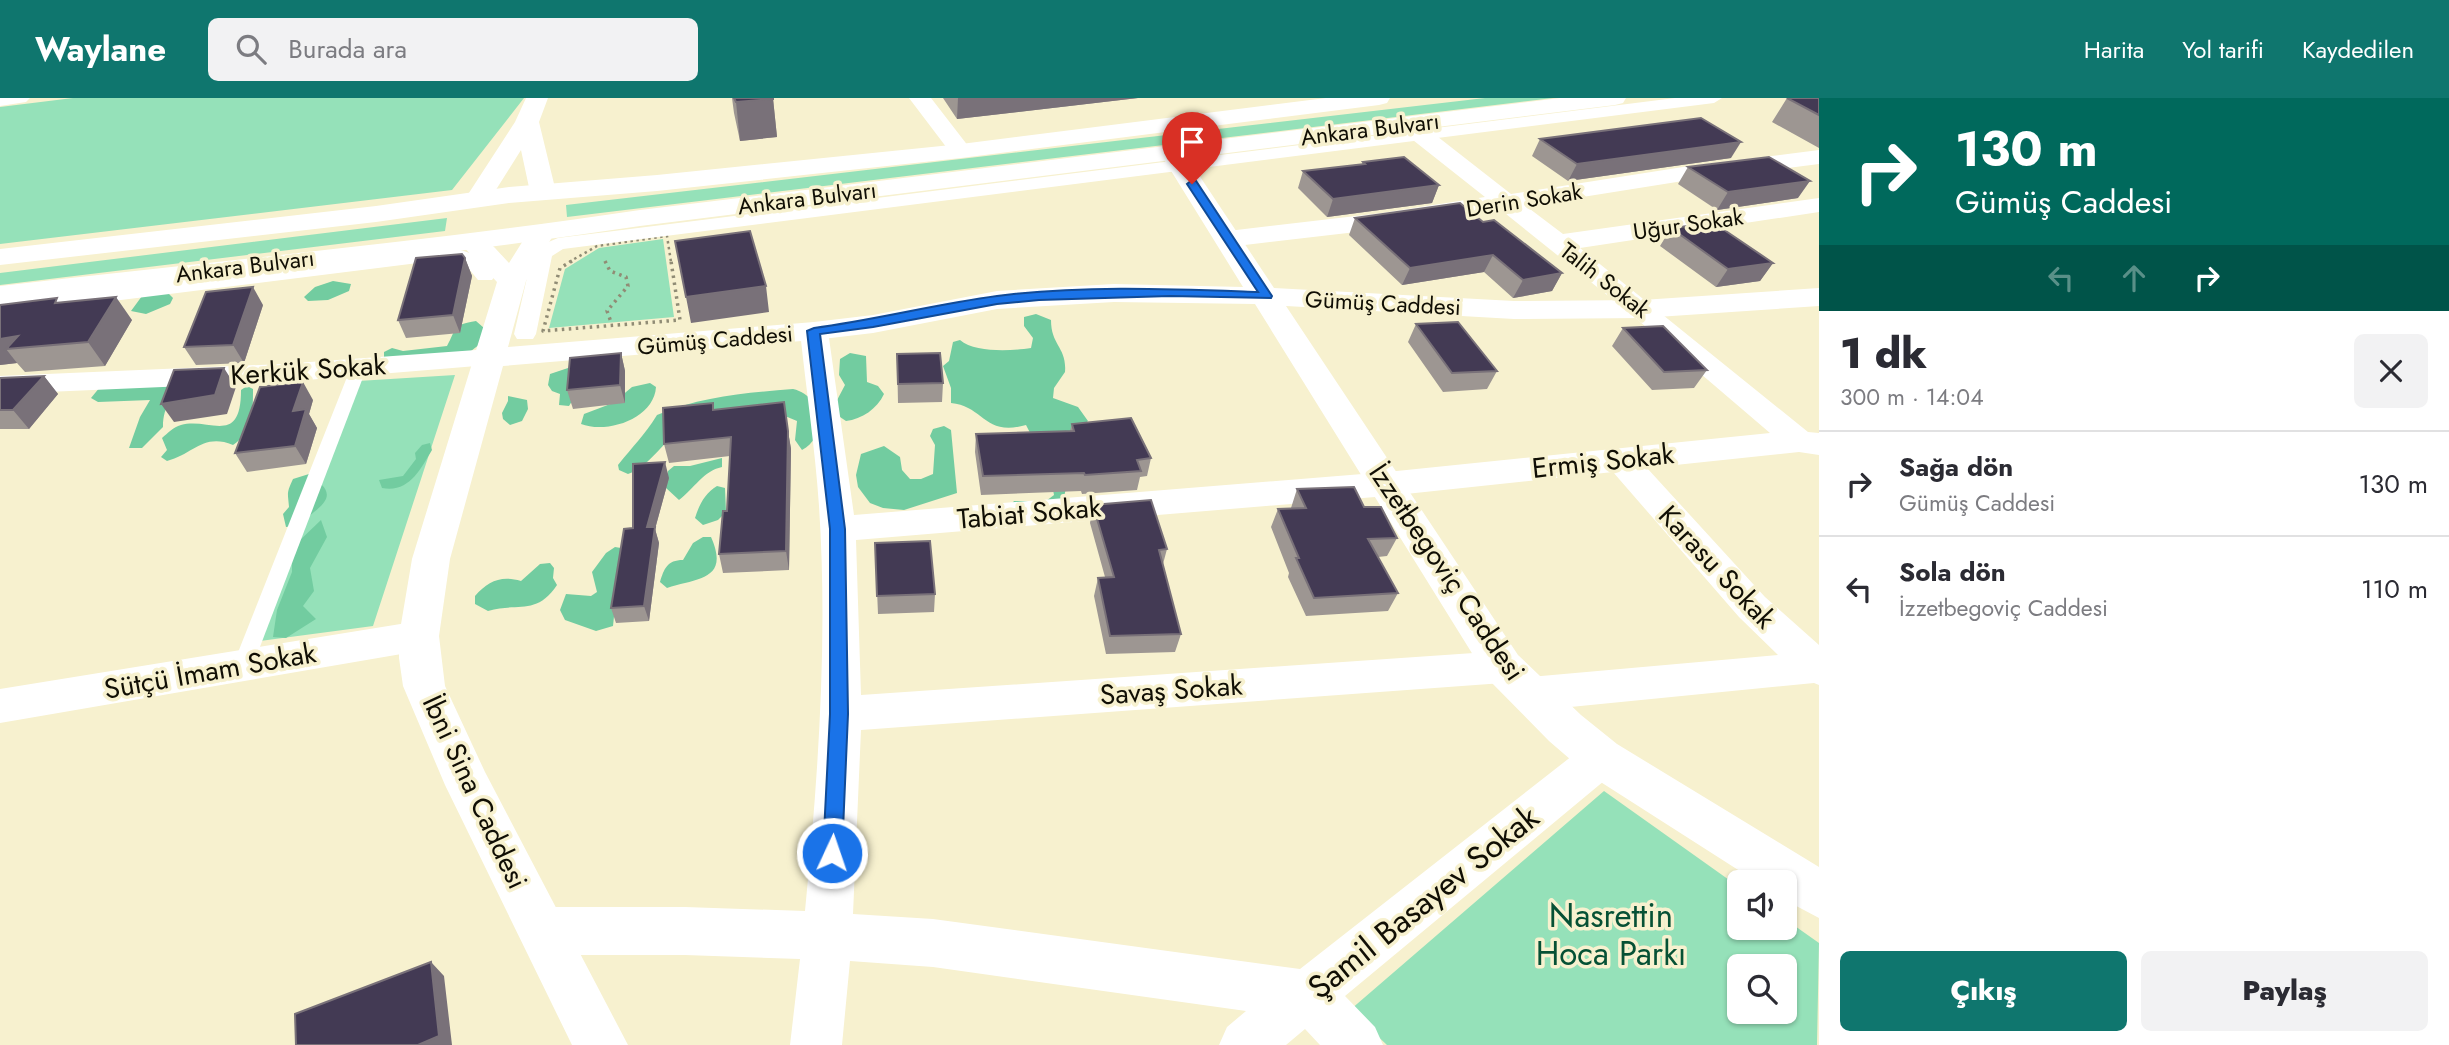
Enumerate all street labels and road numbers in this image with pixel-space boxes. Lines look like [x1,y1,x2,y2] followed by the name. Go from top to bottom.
[1299,104,1441,154] street label: Ankara Bulvarı
[736,173,878,223] street label: Ankara Bulvarı
[1464,174,1585,226] street label: Derin Sokak
[1631,199,1746,249] street label: Uğur Sokak
[1553,234,1658,327] street label: Talih Sokak
[174,241,316,291] street label: Ankara Bulvarı
[1304,282,1462,324] street label: Gümüş Caddesi
[636,316,794,364] street label: Gümüş Caddesi
[229,344,388,396] street label: Kerkük Sokak
[1530,433,1677,489] street label: Ermiş Sokak
[1359,455,1535,689] street label: İzzetbegoviç Caddesi
[955,486,1103,540] street label: Tabiat Sokak
[1649,496,1785,638] street label: Karasu Sokak
[101,632,320,710] street label: Sütçü İmam Sokak
[1098,665,1244,715] street label: Savaş Sokak
[412,688,538,896] street label: İbni Sina Caddesi
[1297,794,1549,1010] street label: Şamil Basayev Sokak

